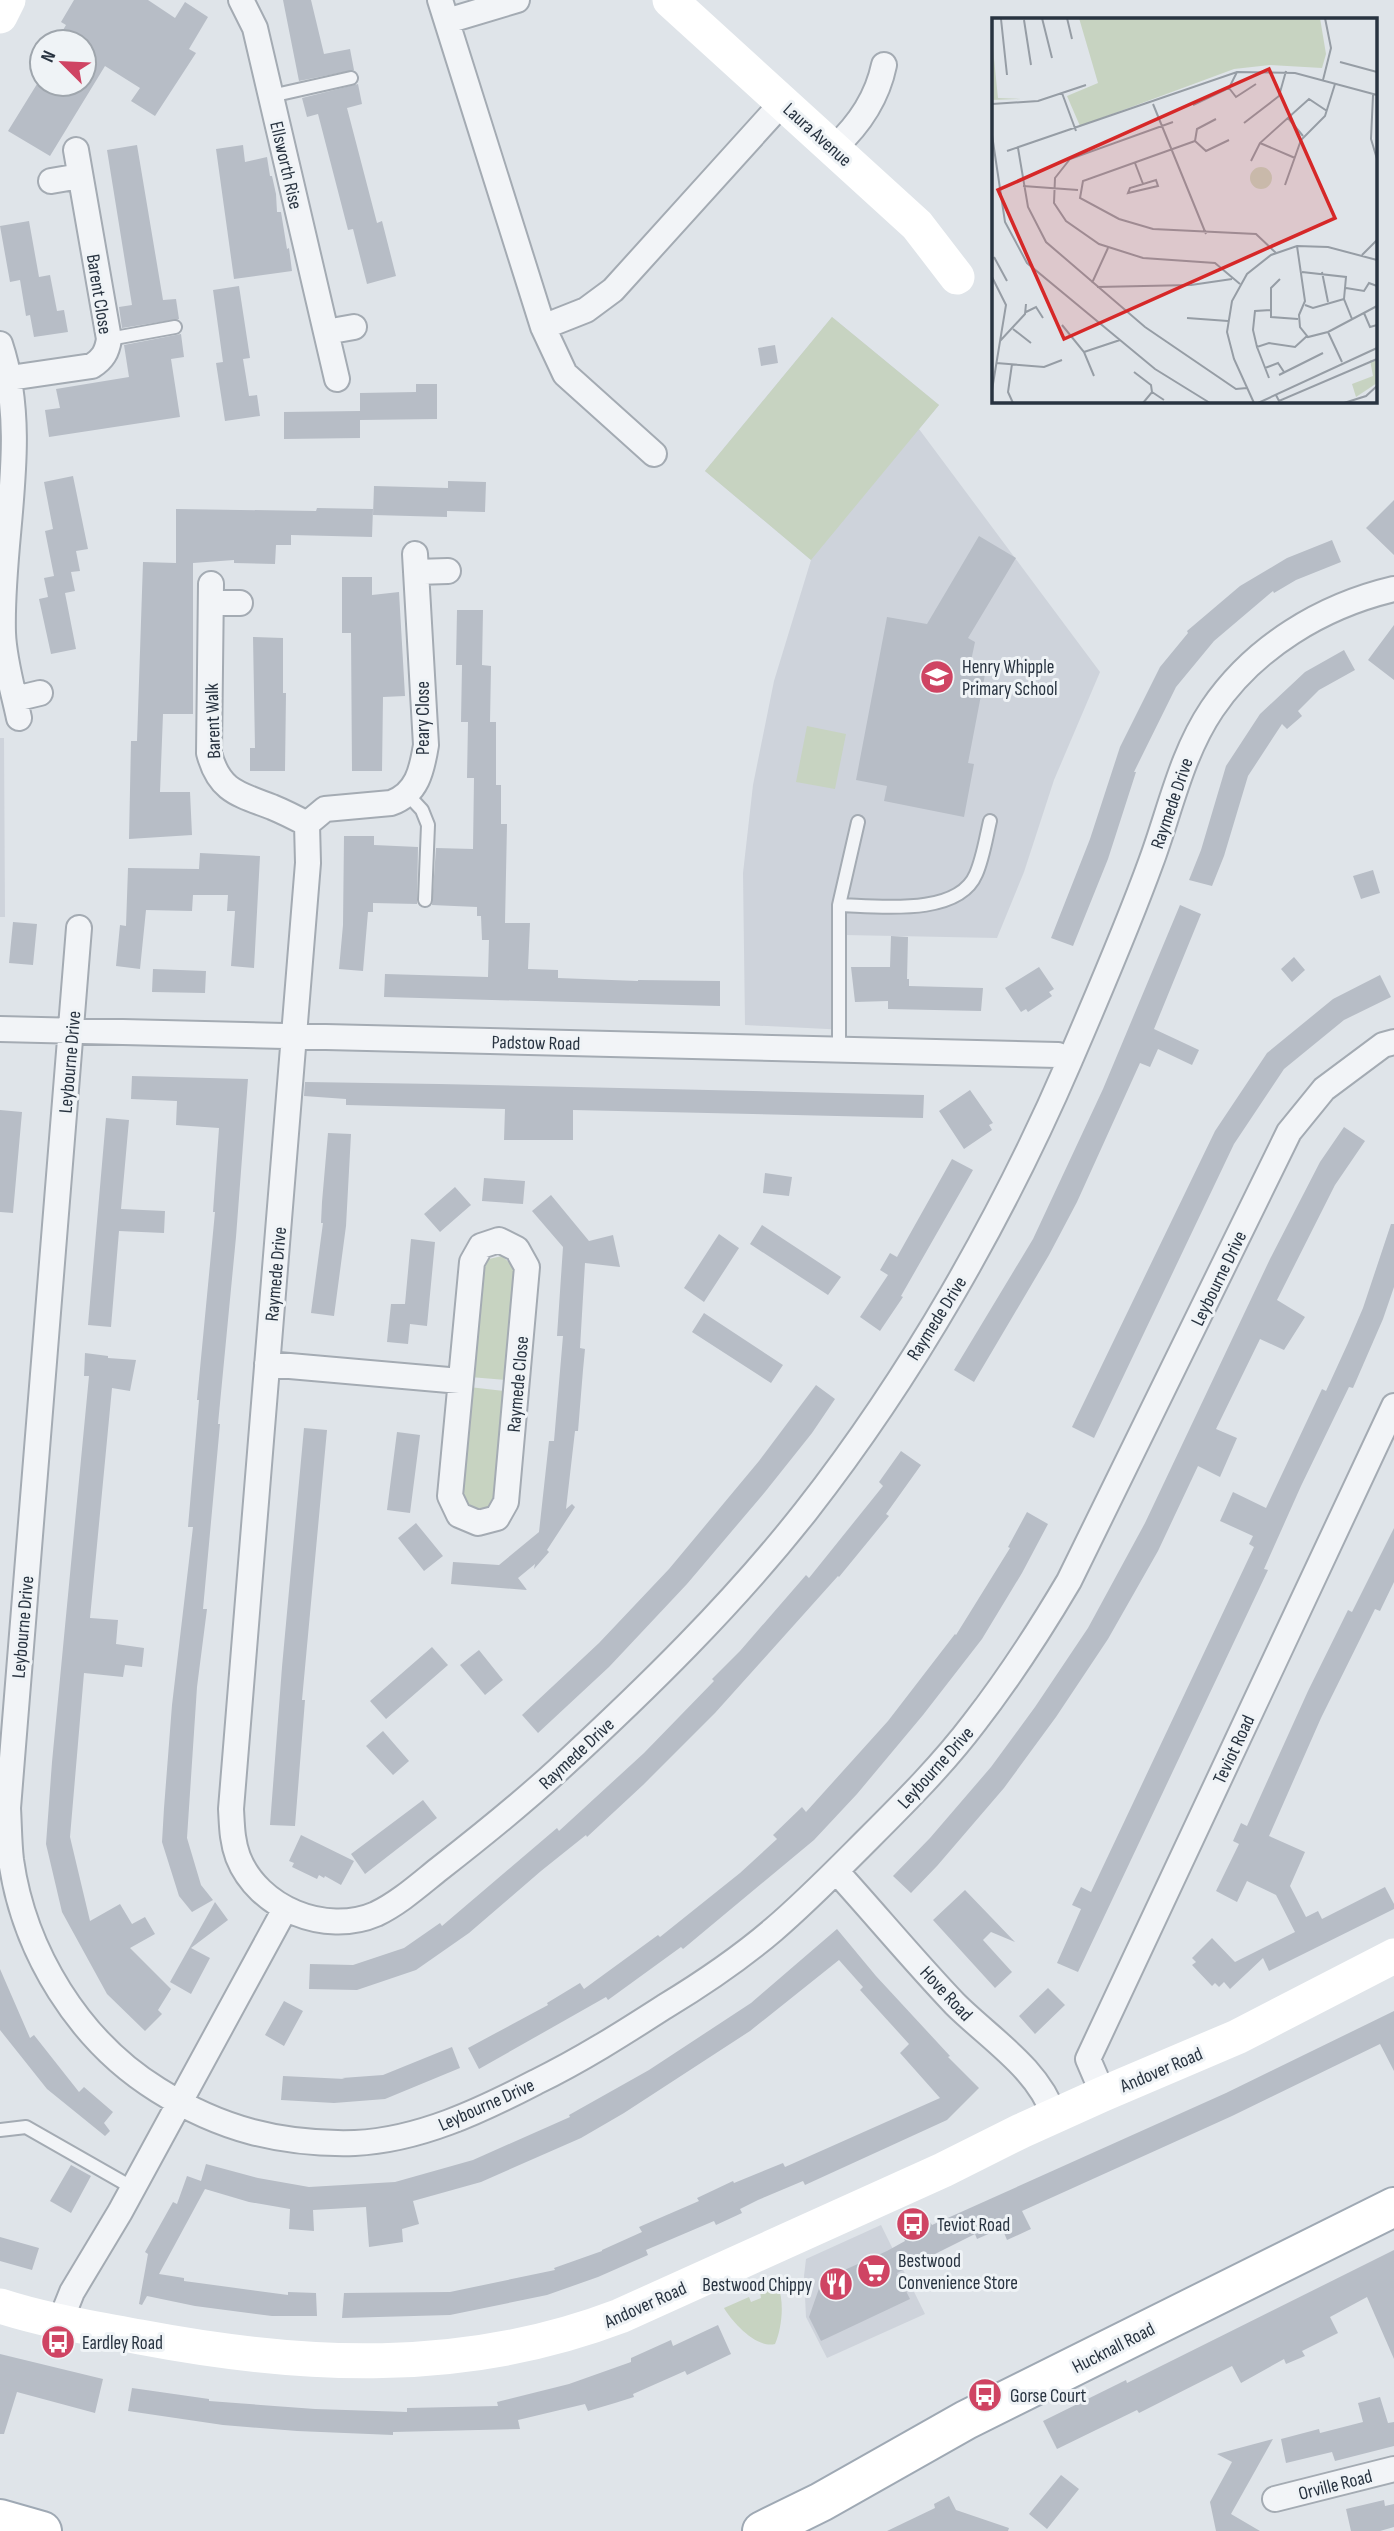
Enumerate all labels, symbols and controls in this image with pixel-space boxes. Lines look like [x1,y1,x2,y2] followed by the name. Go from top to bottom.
[992,18,1376,402] inset map
[28,28,98,98] north arrow
[36,47,61,66] text: N
[778,98,856,172] street label: Laura Avenue
[264,119,307,212] street label: Ellsworth Rise
[81,253,116,336] street label: Barent Close
[962,656,1058,701] place label: Henry Whipple Primary School
[918,658,956,696] school or university icon: Henry Whipple Primary School
[412,681,435,755] street label: Peary Close
[201,682,226,759] street label: Barent Walk
[1146,755,1199,852] street label: Raymede Drive
[55,1010,86,1114] street label: Leybourne Drive
[491,1031,580,1056] street label: Padstow Road
[261,1226,292,1322] street label: Raymede Drive
[1186,1227,1252,1330] street label: Leybourne Drive
[902,1273,972,1365] street label: Raymede Drive
[503,1335,534,1433] street label: Raymede Close
[8,1575,39,1679] street label: Leybourne Drive
[1208,1712,1260,1788] street label: Teviot Road
[535,1713,619,1795] street label: Raymede Drive
[893,1722,979,1814] street label: Leybourne Drive
[915,1962,977,2026] street label: Hove Road
[1116,2043,1206,2098] street label: Andover Road
[435,2074,538,2137] street label: Leybourne Drive
[894,2205,932,2243] bus stop icon: Teviot Road
[937,2214,1010,2237] place label: Teviot Road
[898,2250,1018,2295] place label: Bestwood Convenience Store
[855,2252,893,2290] supermarket icon: Bestwood Convenience Store
[817,2265,855,2303] restaurant icon: Bestwood Chippy
[702,2274,813,2297] place label: Bestwood Chippy
[600,2277,690,2334] street label: Andover Road
[1069,2318,1159,2379] street label: Hucknall Road
[39,2323,77,2361] bus stop icon: Eardley Road
[82,2332,163,2355] place label: Eardley Road
[966,2376,1004,2414] bus stop icon: Gorse Court
[1010,2385,1087,2408] place label: Gorse Court
[1296,2465,1375,2506] street label: Orville Road

